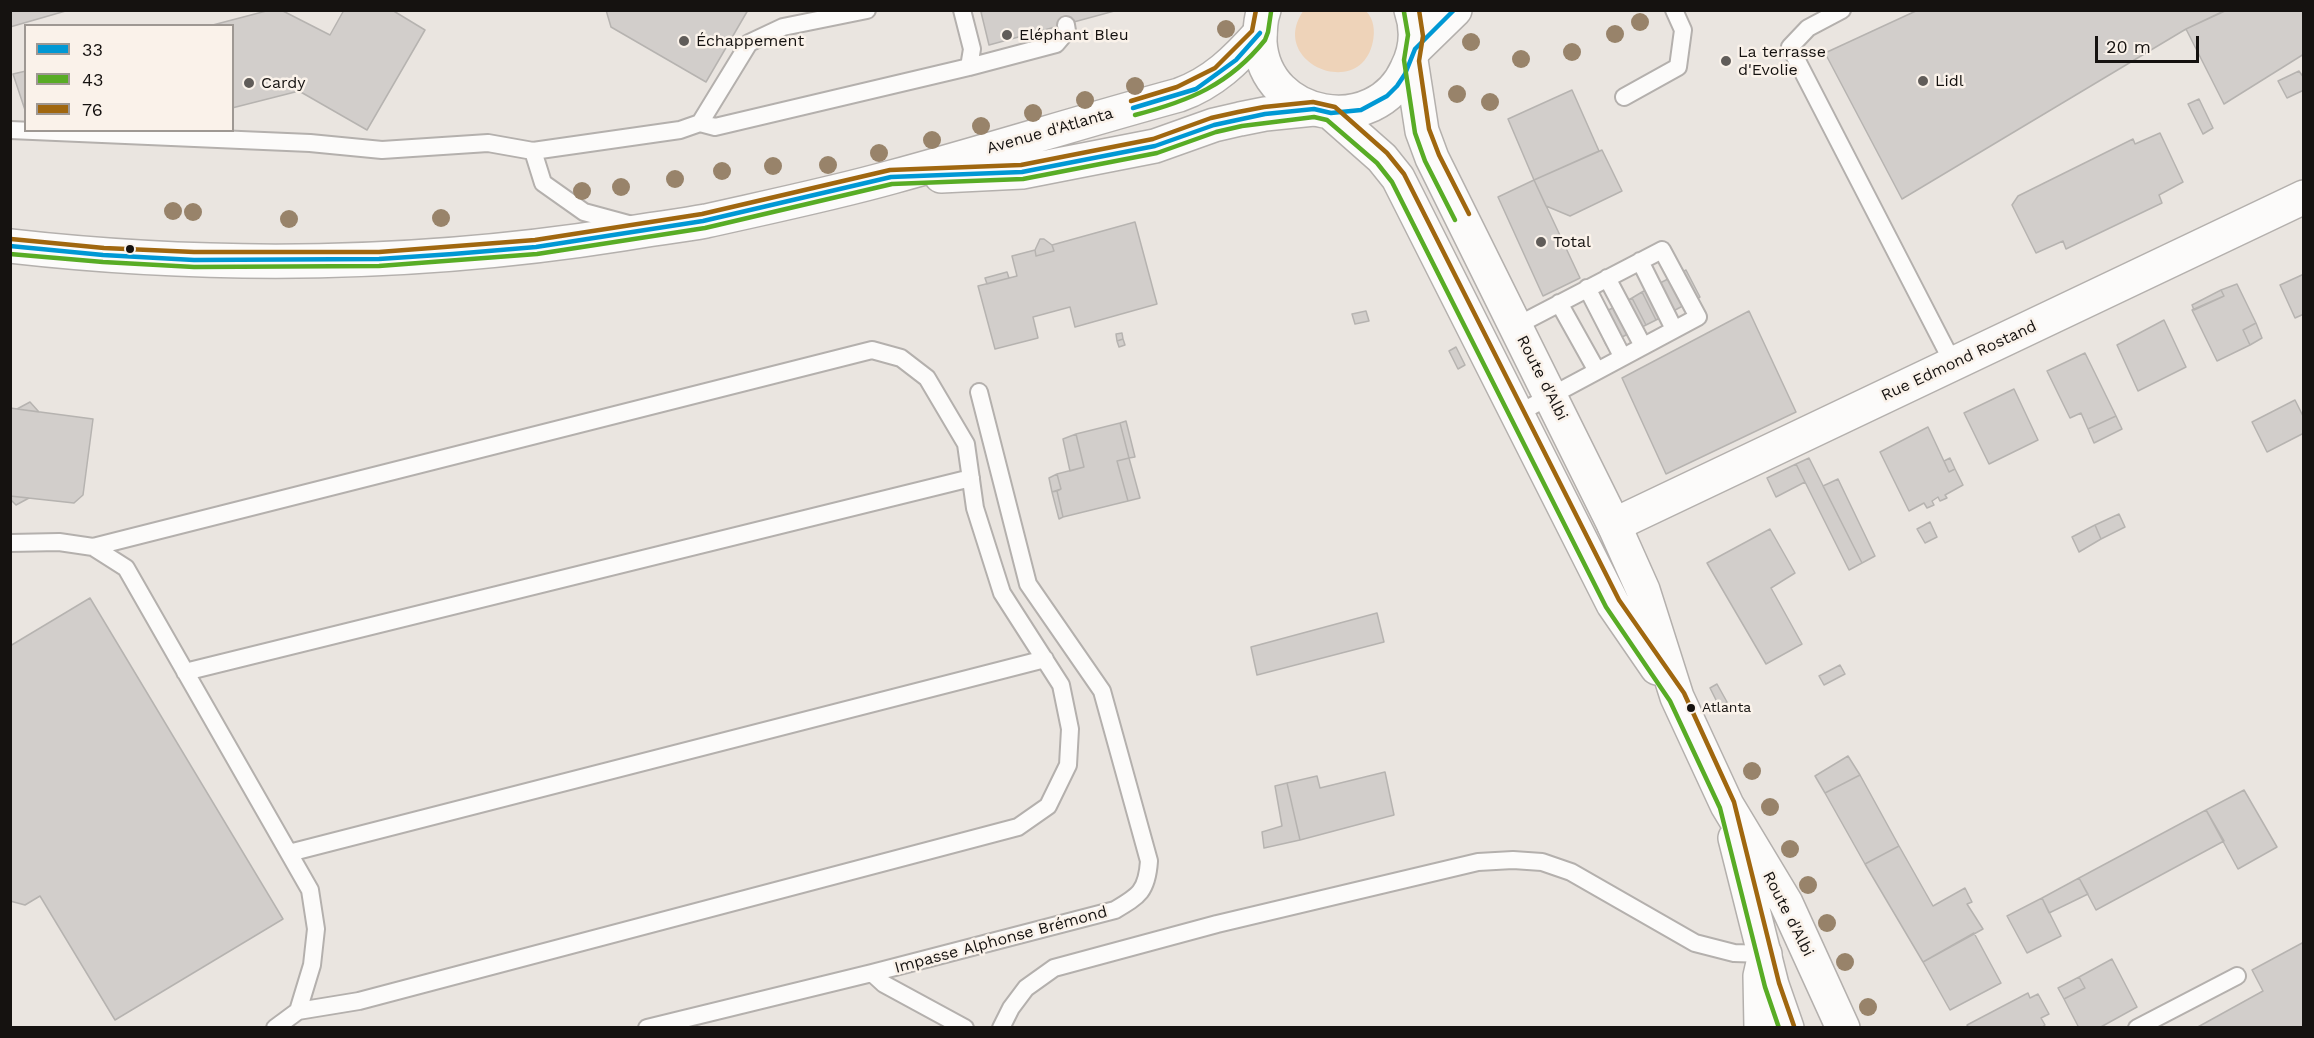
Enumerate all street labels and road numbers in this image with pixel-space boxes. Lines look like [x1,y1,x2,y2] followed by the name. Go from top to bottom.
[985,104,1115,158] street label: Avenue d'Atlanta
[1878,317,2040,405] street label: Rue Edmond Rostand
[1512,332,1572,424] street label: Route d'Albi
[1758,868,1818,960] street label: Route d'Albi
[893,902,1109,978] street label: Impasse Alphonse Brémond

